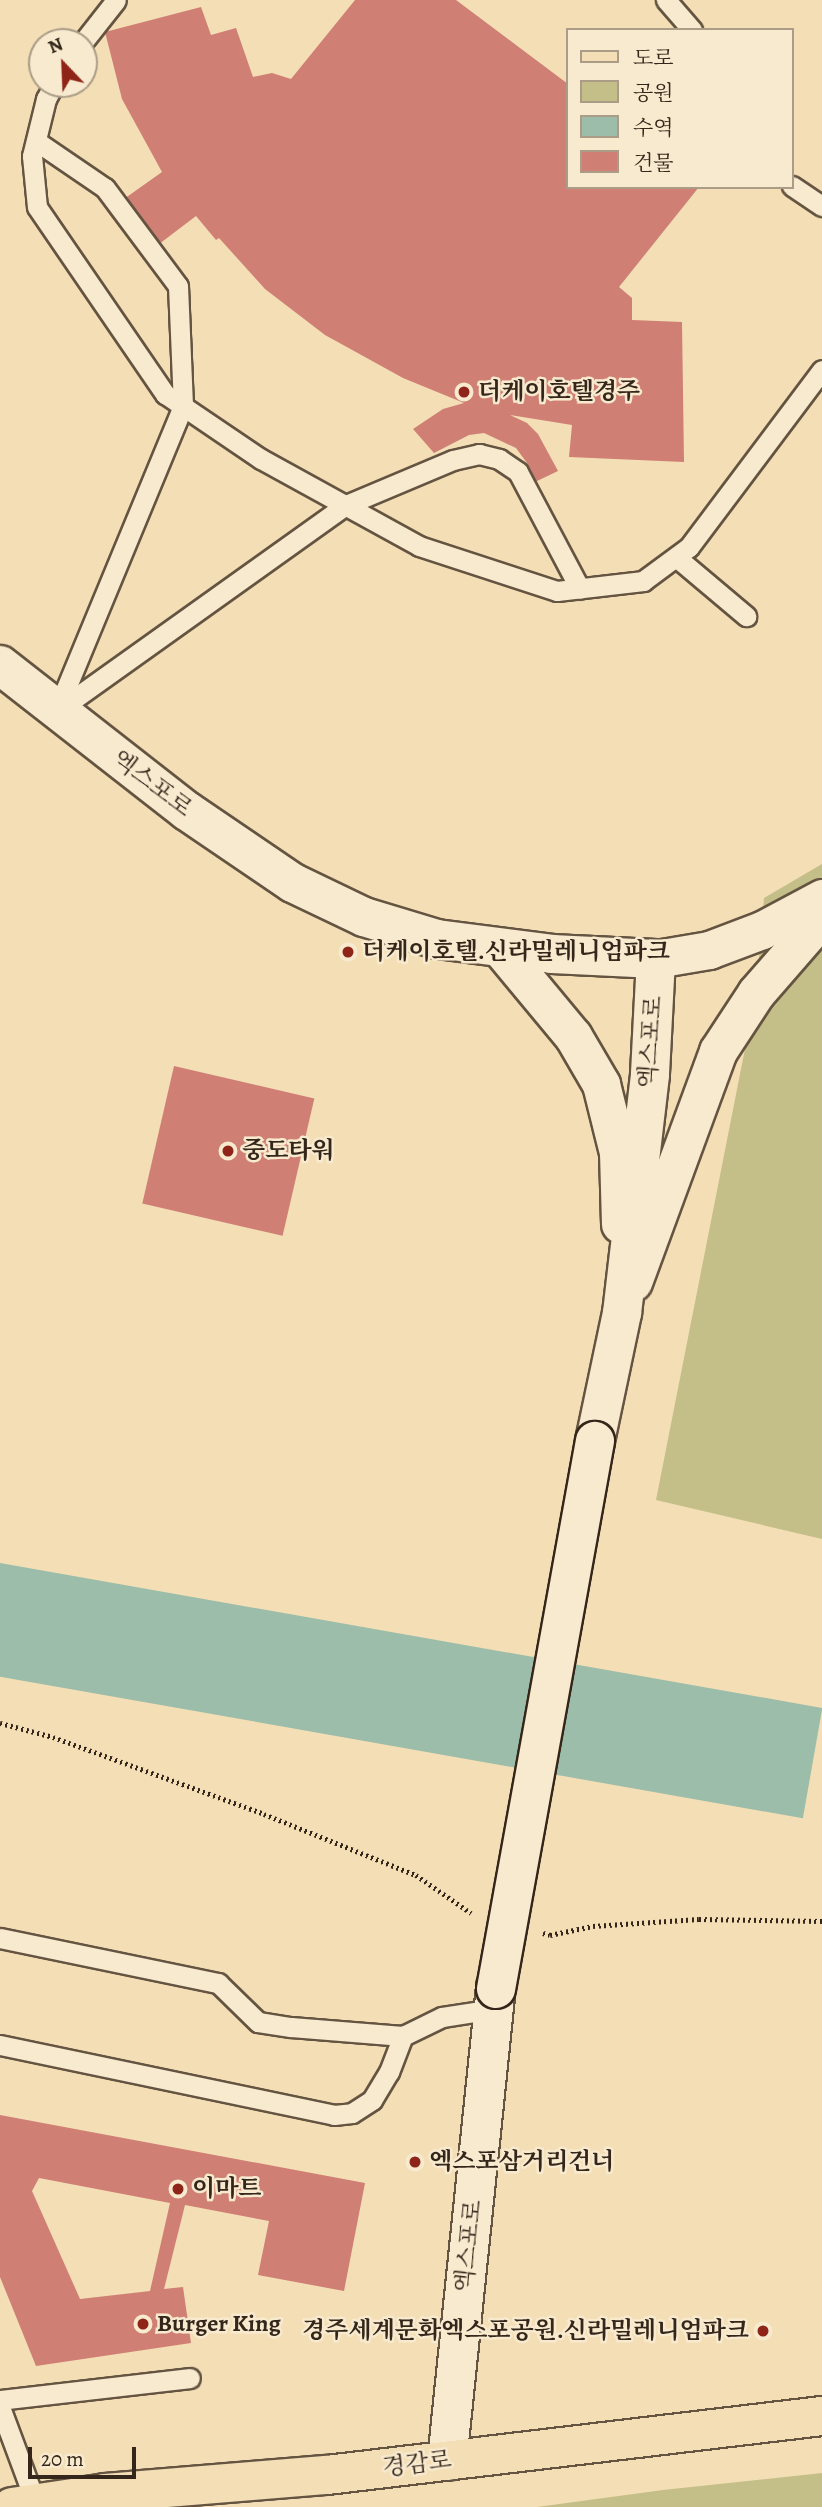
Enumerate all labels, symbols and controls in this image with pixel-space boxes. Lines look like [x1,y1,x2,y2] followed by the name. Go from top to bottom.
[28,28,98,98] north arrow
[566,28,794,189] legend
[44,31,67,60] text: N
[633,44,674,72] text: 도로
[633,79,674,107] text: 공원
[633,114,674,142] text: 수역
[633,149,674,177] text: 건물
[478,378,640,406] place label: 더케이호텔경주
[456,384,472,400] marker: 더케이호텔경주
[106,745,198,823] street label: 엑스포로
[362,938,670,966] place label: 더케이호텔.신라밀레니엄파크
[340,944,356,960] marker: 더케이호텔.신라밀레니엄파크
[633,995,669,1089] street label: 엑스포로
[242,1137,335,1165] place label: 중도타워
[220,1143,236,1159] marker: 중도타워
[429,2148,614,2176] place label: 엑스포삼거리건너
[407,2154,423,2170] marker: 엑스포삼거리건너
[192,2175,262,2203] place label: 이마트
[170,2181,186,2197] marker: 이마트
[450,2198,488,2294] street label: 엑스포로
[157,2310,281,2338] place label: Burger King
[135,2316,151,2332] marker: Burger King
[302,2317,749,2345] place label: 경주세계문화엑스포공원.신라밀레니엄파크
[755,2323,771,2339] marker: 경주세계문화엑스포공원.신라밀레니엄파크
[32,2434,140,2478] scale bar
[41,2445,84,2473] text: 20 m
[381,2445,453,2483] street label: 경감로

